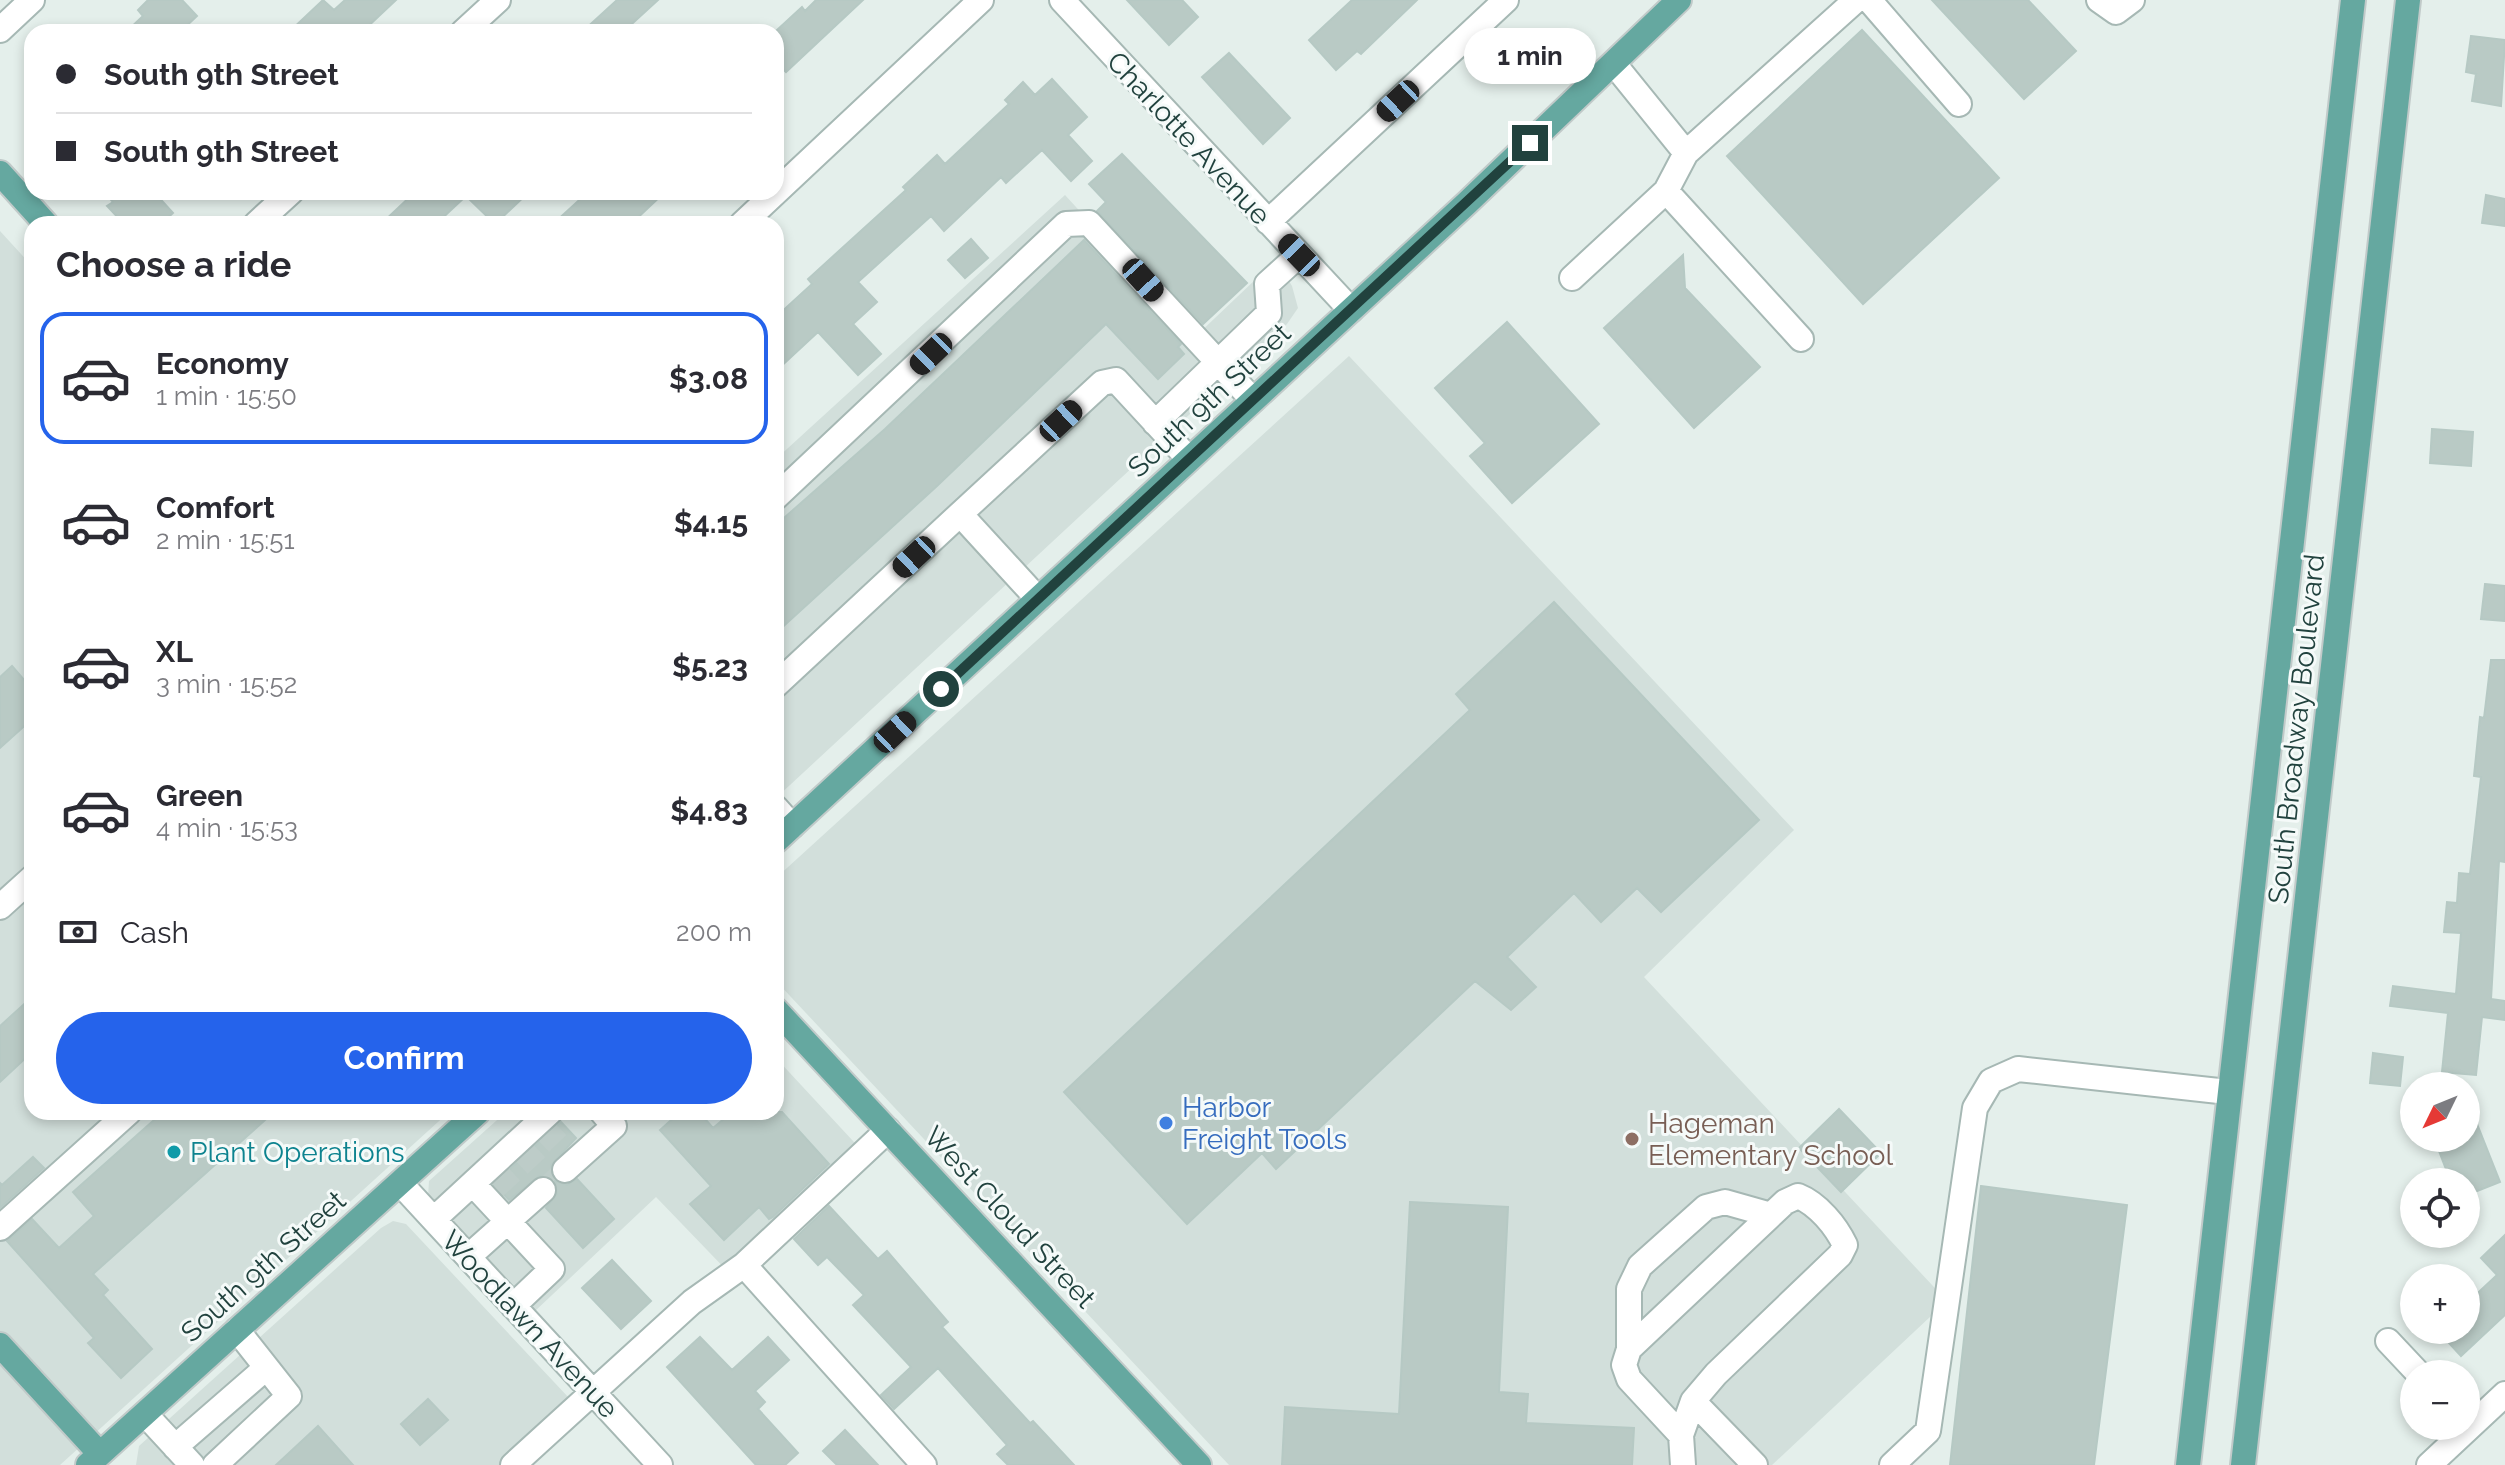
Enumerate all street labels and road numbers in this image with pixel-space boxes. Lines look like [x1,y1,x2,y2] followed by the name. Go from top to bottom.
[1100,45,1277,232] street label: Charlotte Avenue
[1121,316,1298,484] street label: South 9th Street
[2262,553,2331,906] street label: South Broadway Boulevard
[917,1120,1103,1315] street label: West Cloud Street
[174,1183,353,1349] street label: South 9th Street
[434,1224,625,1425] street label: Woodlawn Avenue

